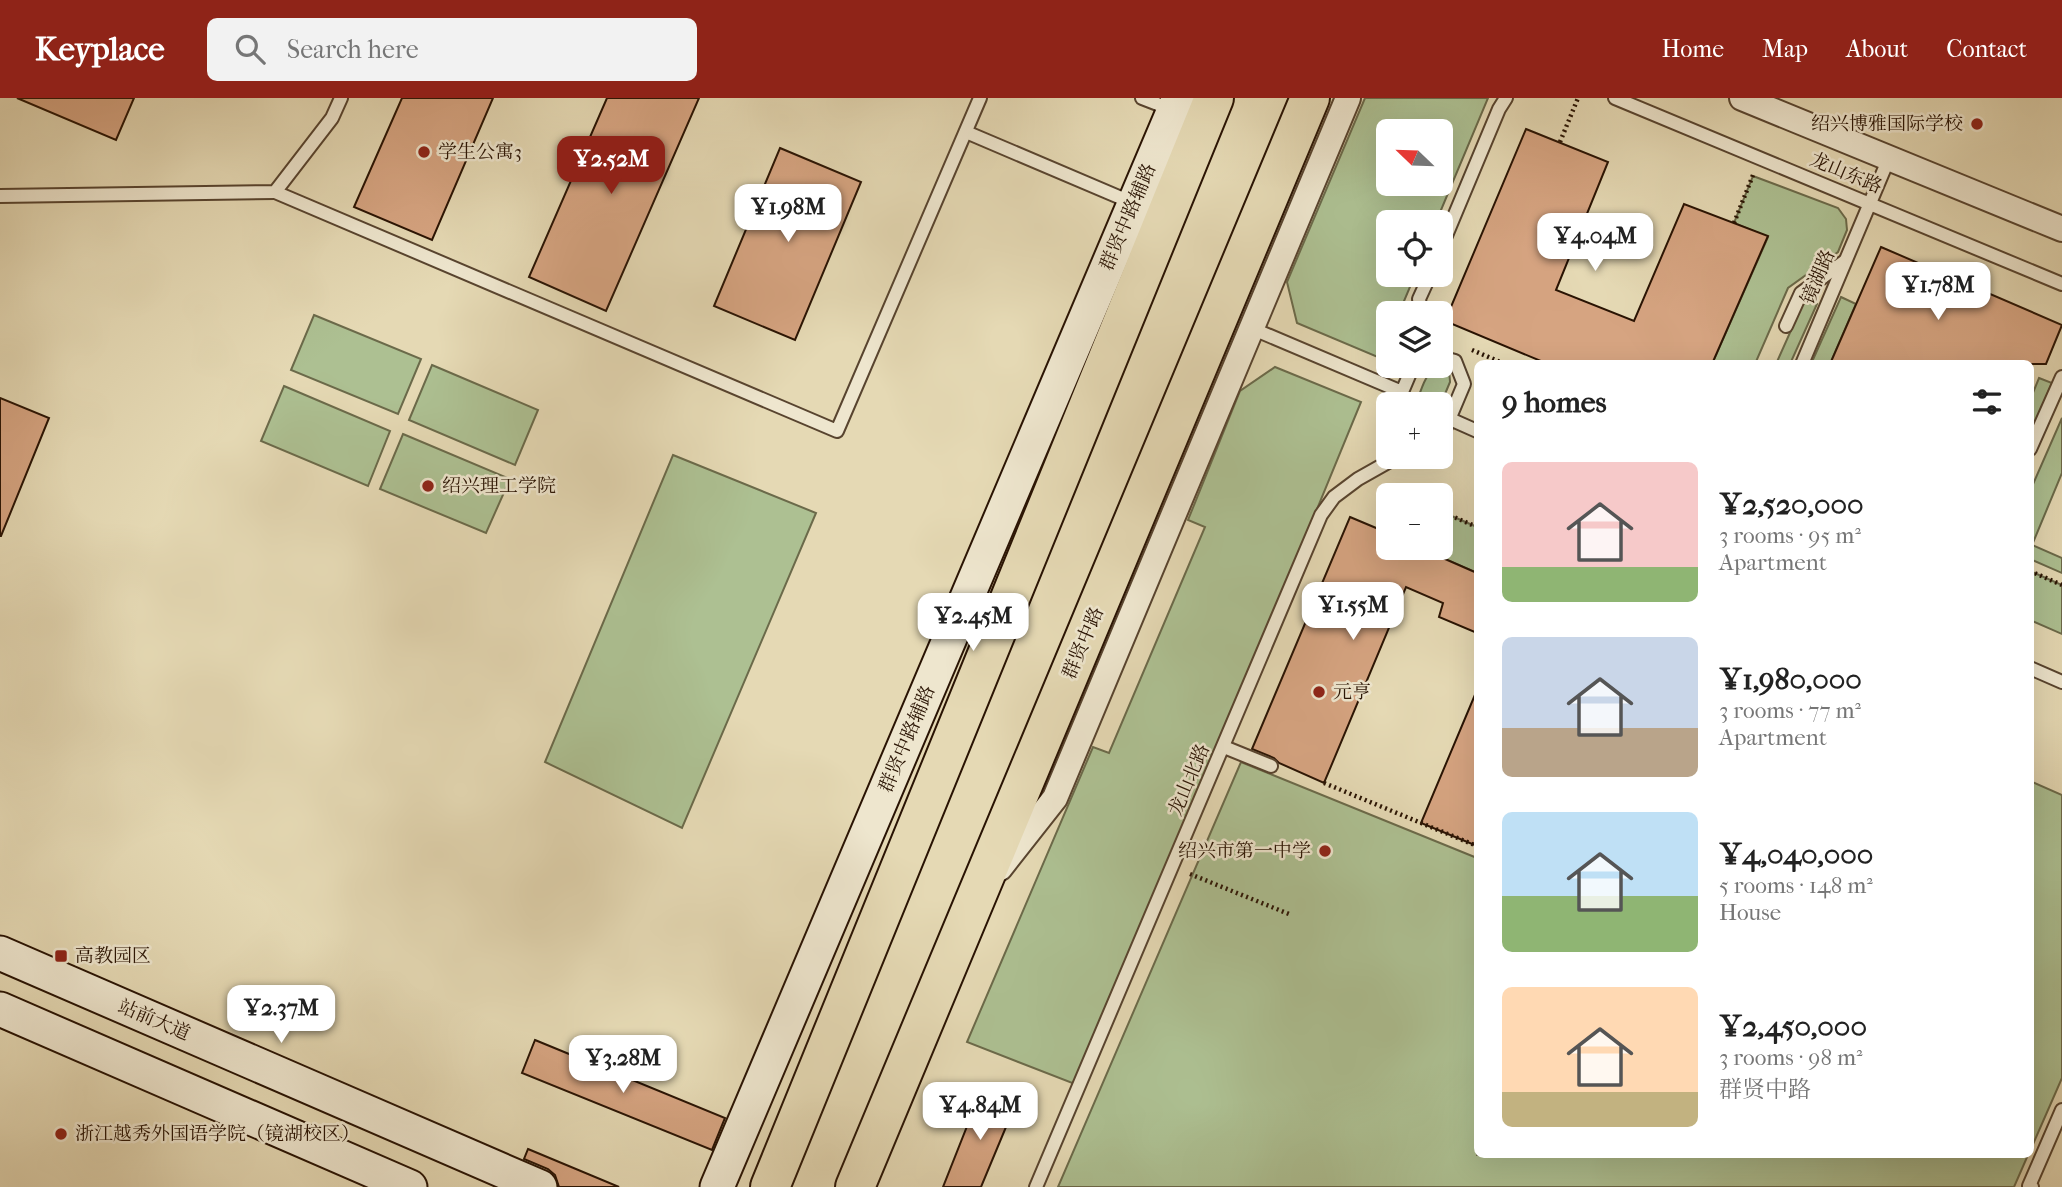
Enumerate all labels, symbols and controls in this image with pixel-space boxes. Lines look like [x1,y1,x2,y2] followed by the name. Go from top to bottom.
[207,18,697,81] search box
[35,30,165,69] text: Keyplace
[231,30,269,68] icon: search
[287,34,419,65] text: Search here
[1662,35,1724,63] text: Home
[1762,35,1808,63] text: Map
[1846,35,1908,63] text: About
[1946,35,2027,63] text: Contact
[1811,113,1963,135] place label: 绍兴博雅国际学校
[1969,116,1985,132] marker: 绍兴博雅国际学校
[1376,119,1452,196] north arrow
[1376,119,1453,560] map controls
[554,136,668,196] pin: ¥2.52M
[438,141,522,163] place label: 学生公寓3
[416,144,432,160] marker: 学生公寓3
[573,145,649,172] text: ¥2.52M
[1807,148,1885,198] street label: 龙山东路
[1096,160,1160,274] street label: 群贤中路辅路
[731,184,845,244] pin: ¥1.98M
[751,193,825,220] text: ¥1.98M
[1376,210,1453,287] button: locate
[1538,214,1652,273] pin: ¥4.04M
[1553,222,1637,249] text: ¥4.04M
[1797,246,1839,308] street label: 镜湖路
[1881,262,1995,322] pin: ¥1.78M
[1902,271,1974,298] text: ¥1.78M
[1376,301,1453,378] button: layers
[1968,383,2006,421] icon: filters
[1502,385,1607,420] text: 9 homes
[1376,392,1453,469] button: +
[442,475,556,497] place label: 绍兴理工学院
[420,478,436,494] marker: 绍兴理工学院
[1376,483,1453,560] button: −
[1719,487,1864,522] text: ¥2,520,000
[1558,490,1642,574] icon: home
[1719,522,1861,549] text: 3 rooms · 95 m²
[1719,549,1827,576] text: Apartment
[1296,582,1410,642] pin: ¥1.55M
[1318,591,1388,618] text: ¥1.55M
[916,594,1030,653] pin: ¥2.45M
[934,602,1012,629] text: ¥2.45M
[1058,604,1108,682] street label: 群贤中路
[1719,662,1862,697] text: ¥1,980,000
[1558,665,1642,749] icon: home
[1333,681,1371,703] place label: 元亨
[875,682,939,796] street label: 群贤中路辅路
[1311,684,1327,700] marker: 元亨
[1719,697,1861,724] text: 3 rooms · 77 m²
[1719,724,1827,751] text: Apartment
[1164,741,1214,819] street label: 龙山北路
[1719,837,1873,872] text: ¥4,040,000
[1178,840,1311,862] place label: 绍兴市第一中学
[1558,840,1642,924] icon: home
[1317,843,1333,859] marker: 绍兴市第一中学
[1719,872,1873,899] text: 5 rooms · 148 m²
[1719,899,1781,926] text: House
[75,945,151,967] place label: 高教园区
[53,948,69,964] marker: 高教园区
[224,986,338,1045] pin: ¥2.37M
[243,994,319,1021] text: ¥2.37M
[115,995,193,1045] street label: 站前大道
[1719,1009,1867,1044] text: ¥2,450,000
[1558,1015,1642,1099] icon: home
[566,1035,680,1095] pin: ¥3.28M
[585,1044,661,1071] text: ¥3.28M
[1719,1044,1863,1071] text: 3 rooms · 98 m²
[1719,1076,1811,1103] text: 群贤中路
[923,1082,1037,1142] pin: ¥4.84M
[939,1091,1021,1118] text: ¥4.84M
[75,1123,360,1145] place label: 浙江越秀外国语学院（镜湖校区）
[53,1126,69,1142] marker: 浙江越秀外国语学院（镜湖校区）

